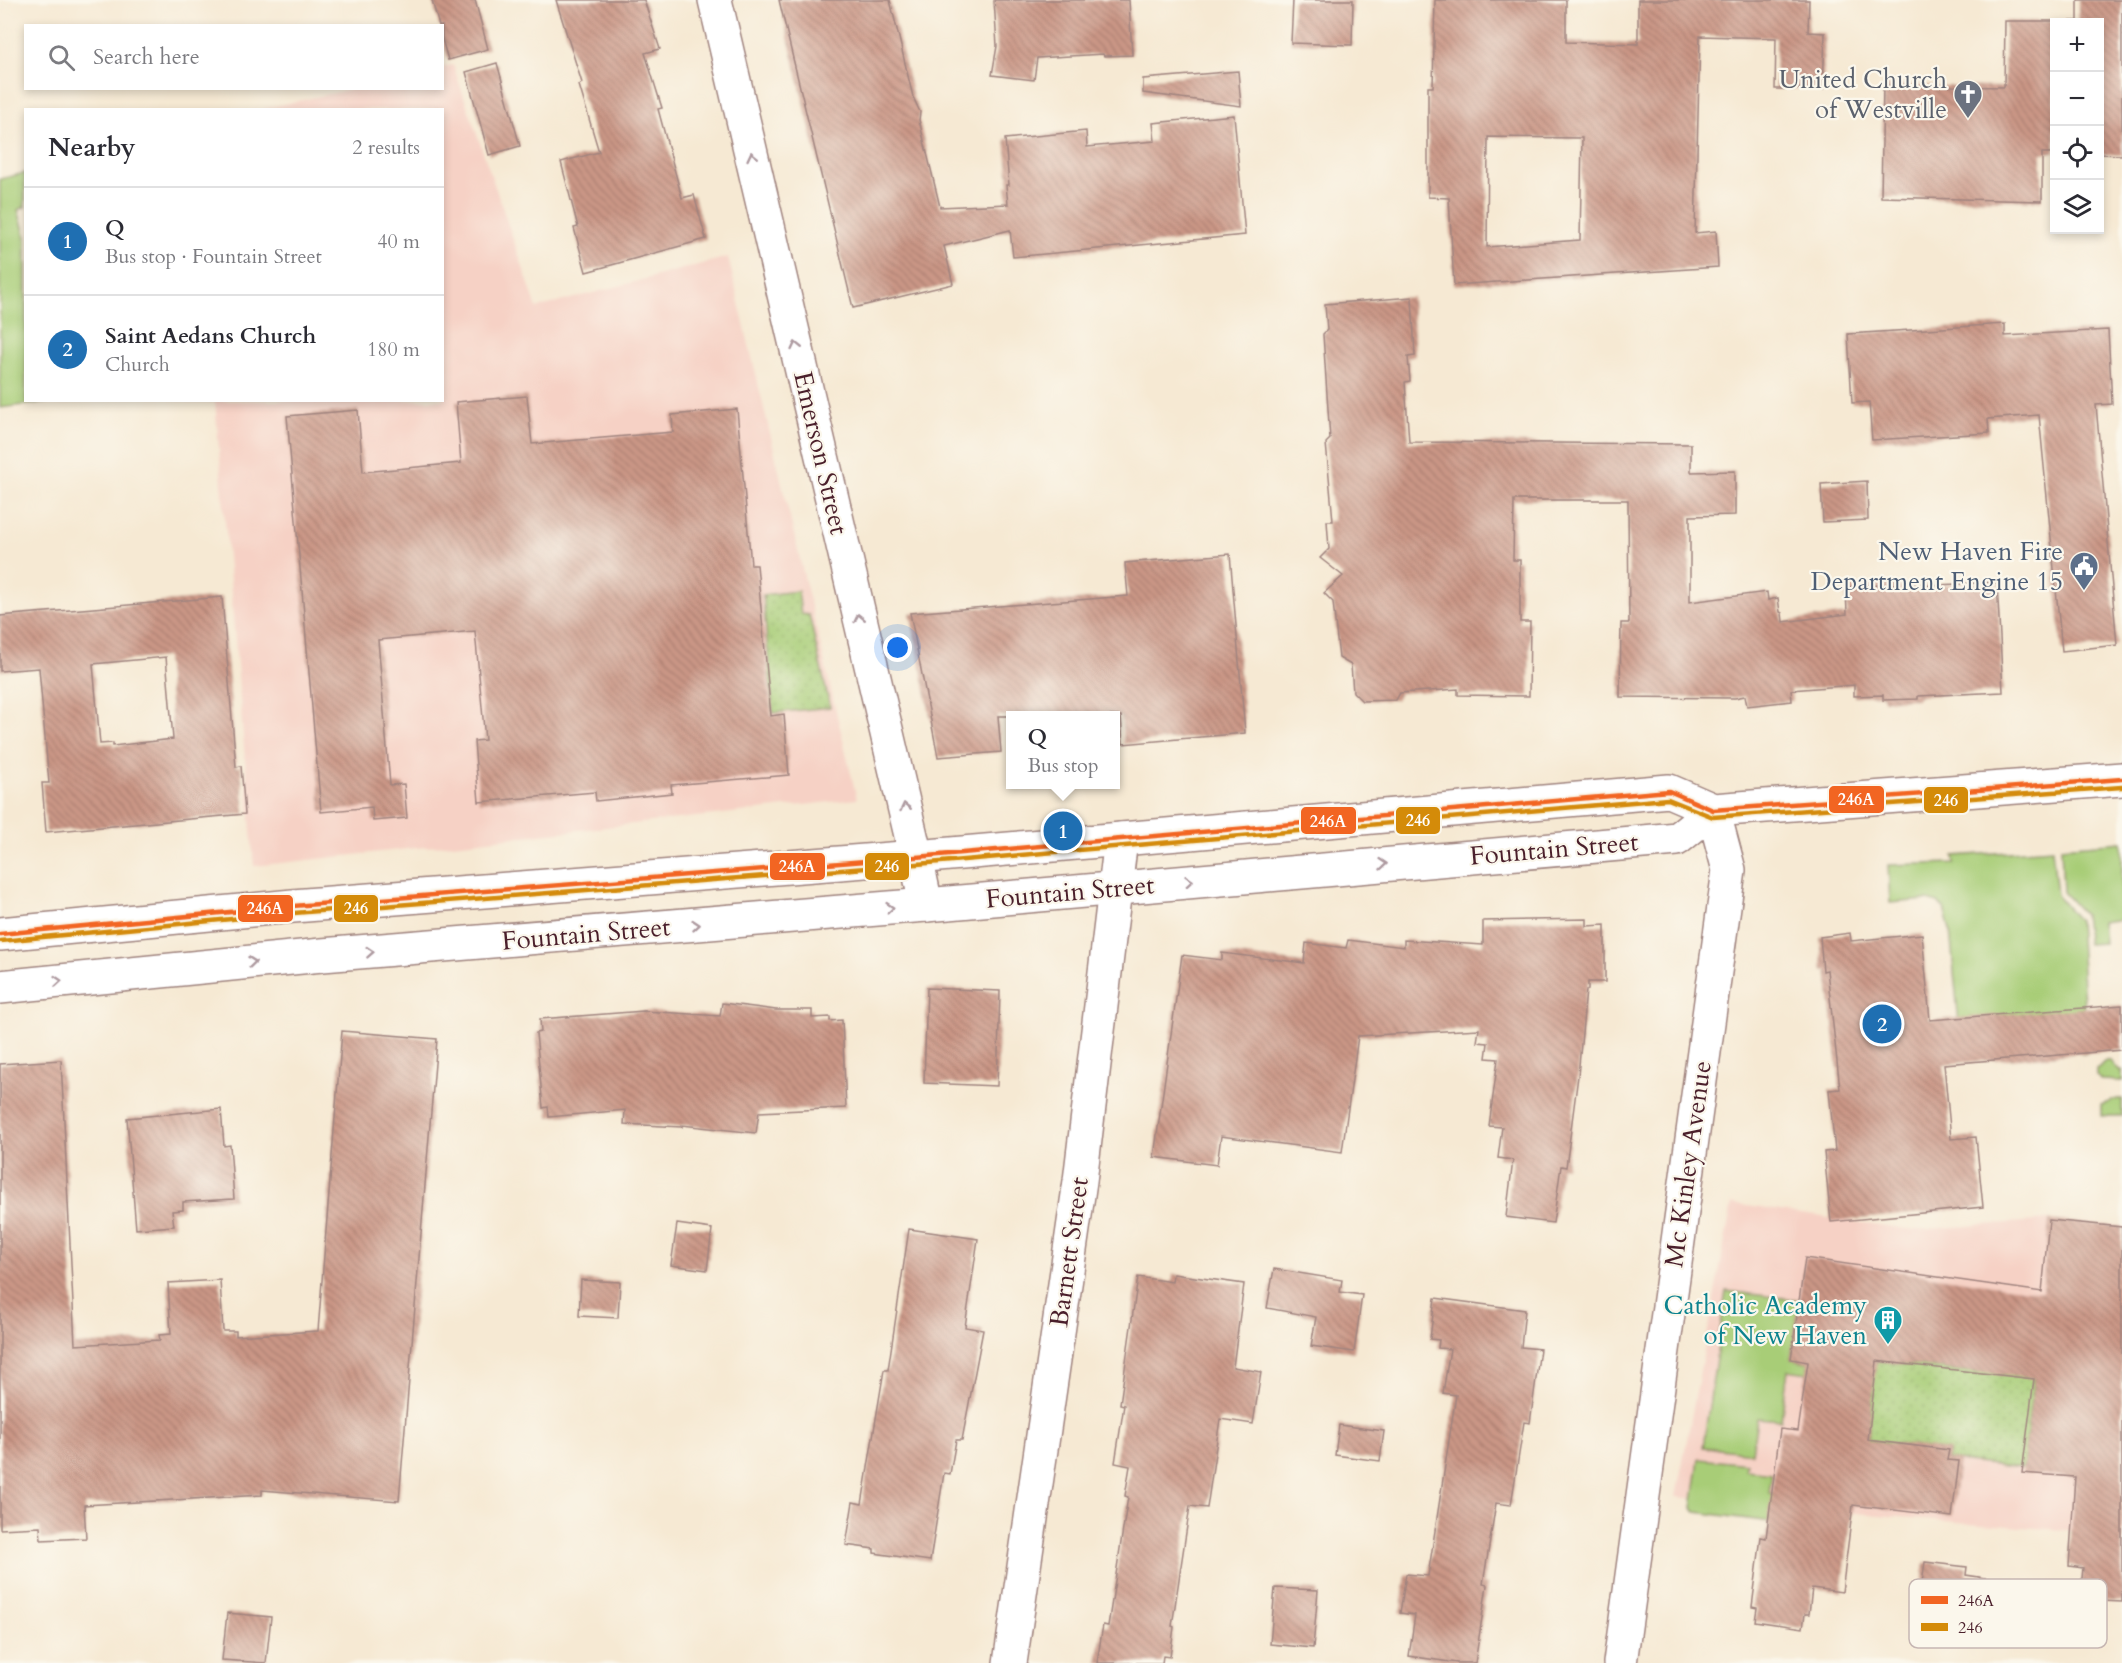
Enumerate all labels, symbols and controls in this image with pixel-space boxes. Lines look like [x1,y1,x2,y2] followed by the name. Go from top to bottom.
[2050,18,2104,234] map controls
[2050,18,2104,72] button: +
[24,24,444,90] search box
[45,41,78,74] icon: search
[93,42,200,72] text: Search here
[1779,62,1947,127] place label: United Church of Westville
[2050,72,2104,126] button: −
[1952,78,1984,120] church icon: United Church of Westville
[2050,126,2104,180] button: locate
[48,130,136,165] text: Nearby
[352,134,420,161] text: 2 results
[746,151,759,161] one-way arrow
[2050,180,2104,234] button: layers
[105,213,125,243] text: Q
[62,228,73,255] text: 1
[377,228,420,255] text: 40 m
[105,243,322,270] text: Bus stop · Fountain Street
[105,321,316,351] text: Saint Aedans Church
[62,336,73,363] text: 2
[367,336,420,363] text: 180 m
[790,341,803,351] one-way arrow
[105,351,170,378] text: Church
[785,368,857,538] street label: Emerson Street
[1811,534,2063,599] place label: New Haven Fire Department Engine 15
[2068,550,2100,592] public building icon: New Haven Fire Department Engine 15
[854,613,867,623] one-way arrow
[883,633,912,662] your location
[1006,711,1120,789] popup
[1027,722,1047,752] text: Q
[1027,752,1099,779] text: Bus stop
[1828,785,1885,814] line badge: 246A
[1923,786,1969,814] line badge: 246
[1838,789,1874,811] text: 246A
[1934,790,1958,812] text: 246
[899,802,912,812] one-way arrow
[1300,806,1357,835] line badge: 246A
[1395,806,1441,835] line badge: 246
[1044,808,1082,854] pin: 1
[1406,810,1430,832] text: 246
[1310,811,1346,833] text: 246A
[1468,824,1640,874] street label: Fountain Street
[769,852,826,881] line badge: 246A
[864,852,910,881] line badge: 246
[779,856,815,878] text: 246A
[875,856,899,878] text: 246
[1379,858,1388,871] one-way arrow
[984,867,1156,917] street label: Fountain Street
[1184,875,1193,888] one-way arrow
[237,894,294,923] line badge: 246A
[333,894,379,923] line badge: 246
[247,898,283,920] text: 246A
[344,898,368,920] text: 246
[886,902,895,915] one-way arrow
[500,909,672,959] street label: Fountain Street
[691,919,700,932] one-way arrow
[365,945,374,958] one-way arrow
[248,956,257,969] one-way arrow
[54,975,63,988] one-way arrow
[1862,1002,1902,1046] pin: 2
[1656,1058,1720,1270] street label: Mc Kinley Avenue
[1041,1175,1097,1329] street label: Barnett Street
[1664,1288,1867,1353] place label: Catholic Academy of New Haven
[1872,1304,1904,1346] building icon: Catholic Academy of New Haven
[1909,1579,2107,1648] legend
[1958,1590,1995,1612] text: 246A
[1958,1617,1983,1639] text: 246

